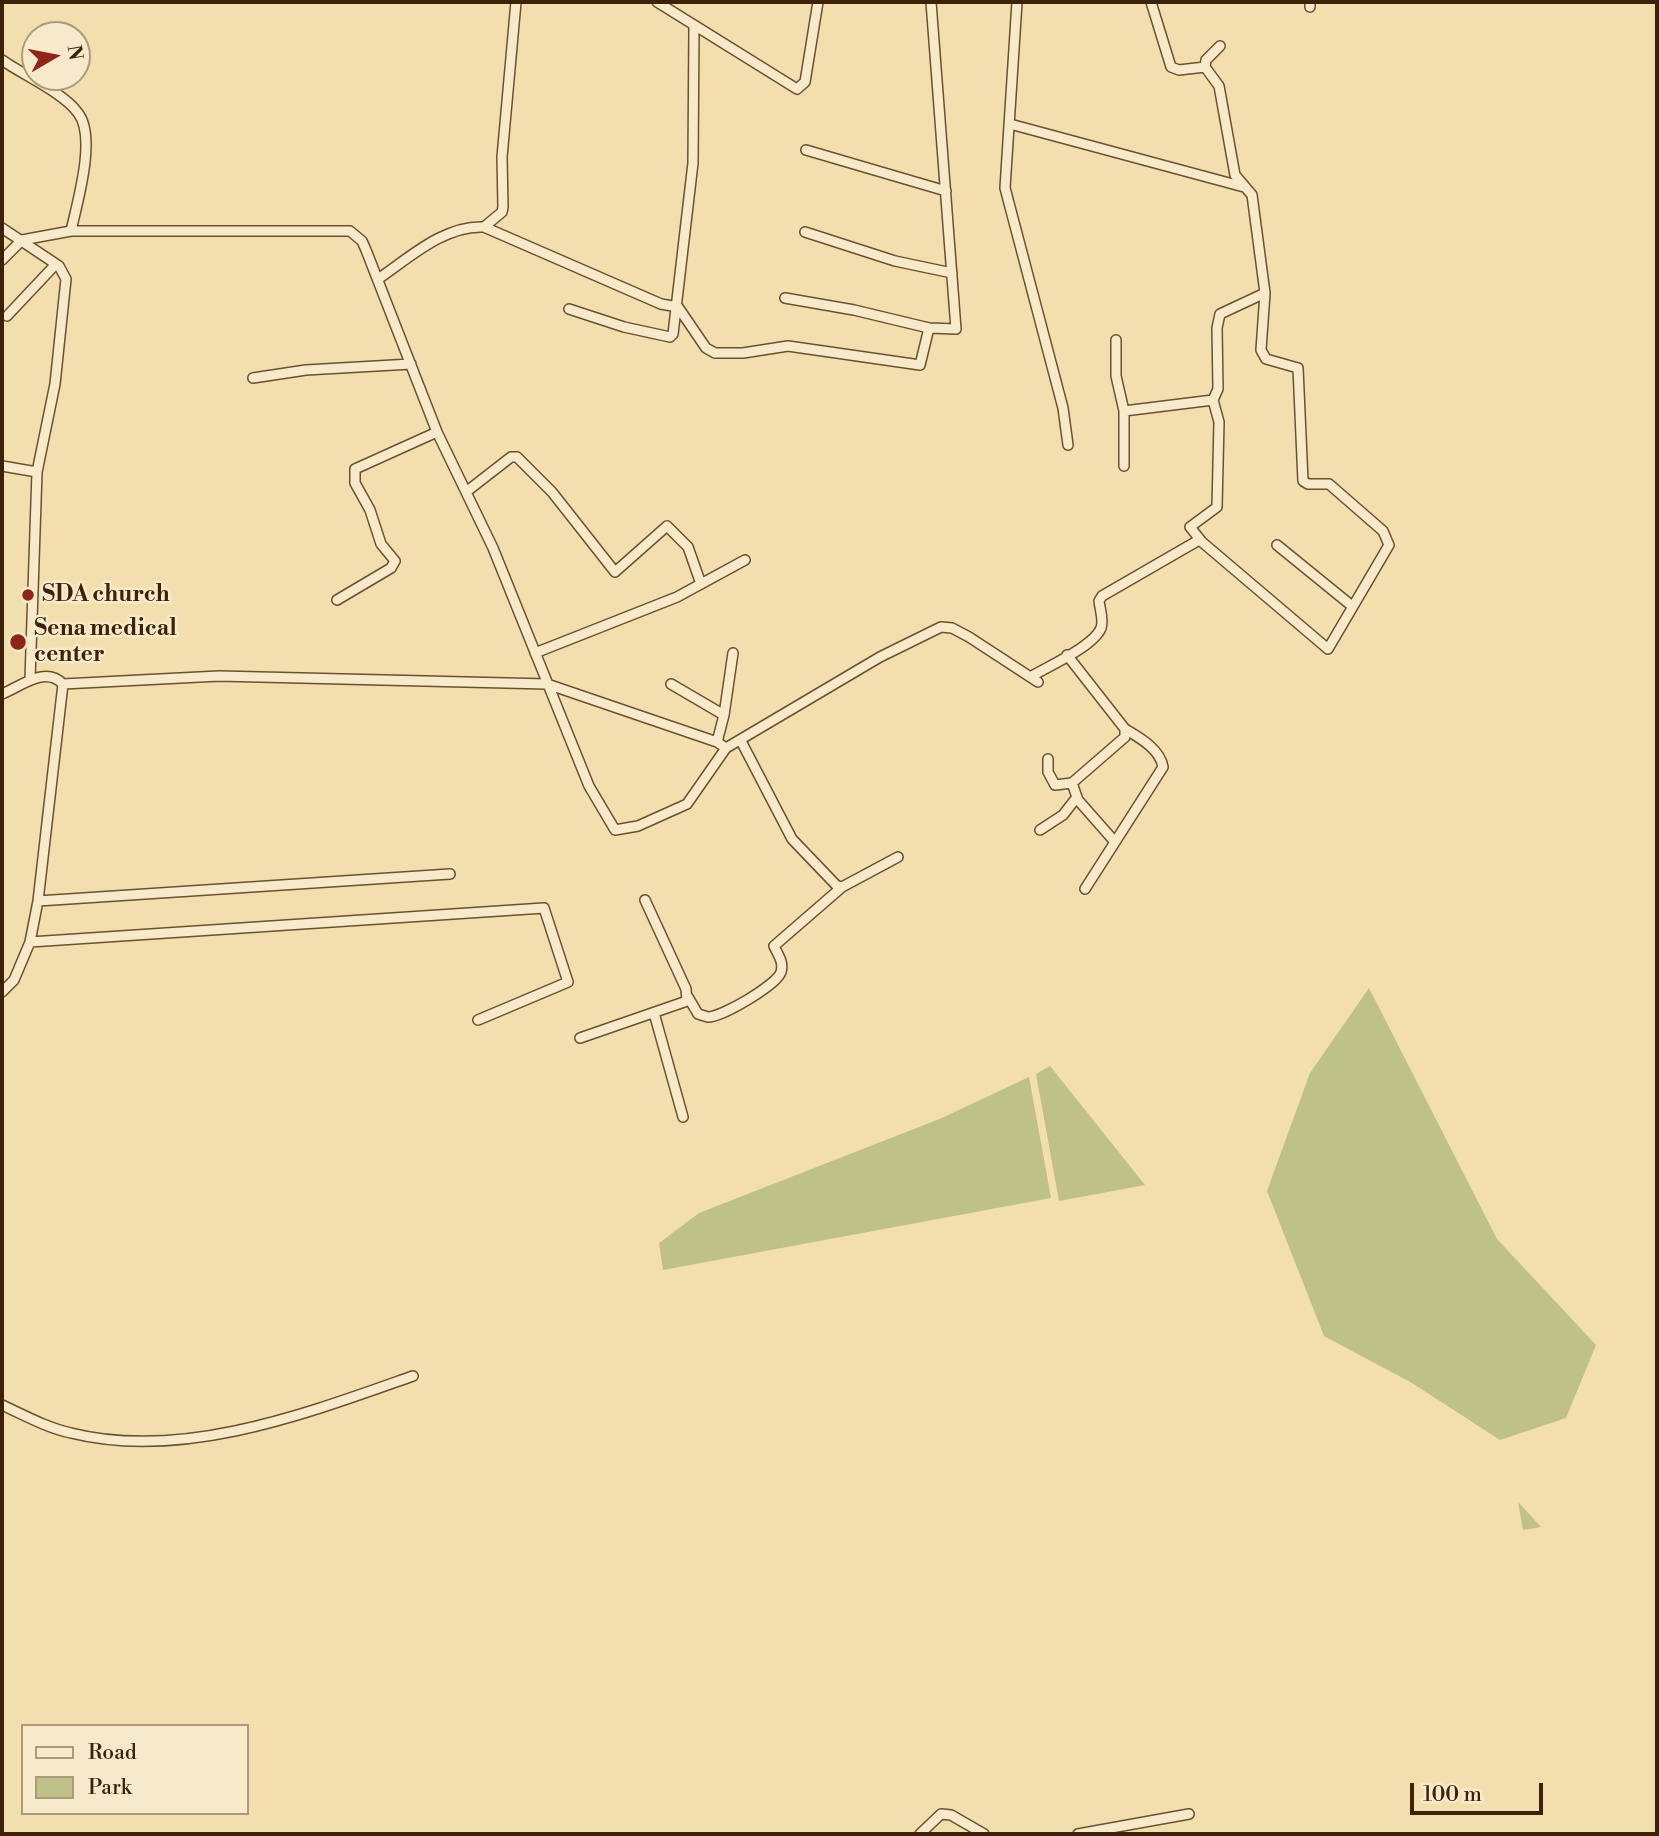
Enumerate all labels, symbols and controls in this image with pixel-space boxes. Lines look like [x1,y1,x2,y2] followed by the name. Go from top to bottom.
[21,21,91,91] north arrow
[62,43,88,62] text: N
[42,581,170,609] place label: SDA church
[20,587,36,603] marker: SDA church
[34,615,177,669] place label: Sena medical center
[8,632,28,652] marker: Sena medical center
[21,1724,248,1815] legend
[88,1740,137,1766] text: Road
[1414,1770,1547,1814] scale bar
[88,1775,132,1801] text: Park
[1423,1782,1482,1808] text: 100 m

